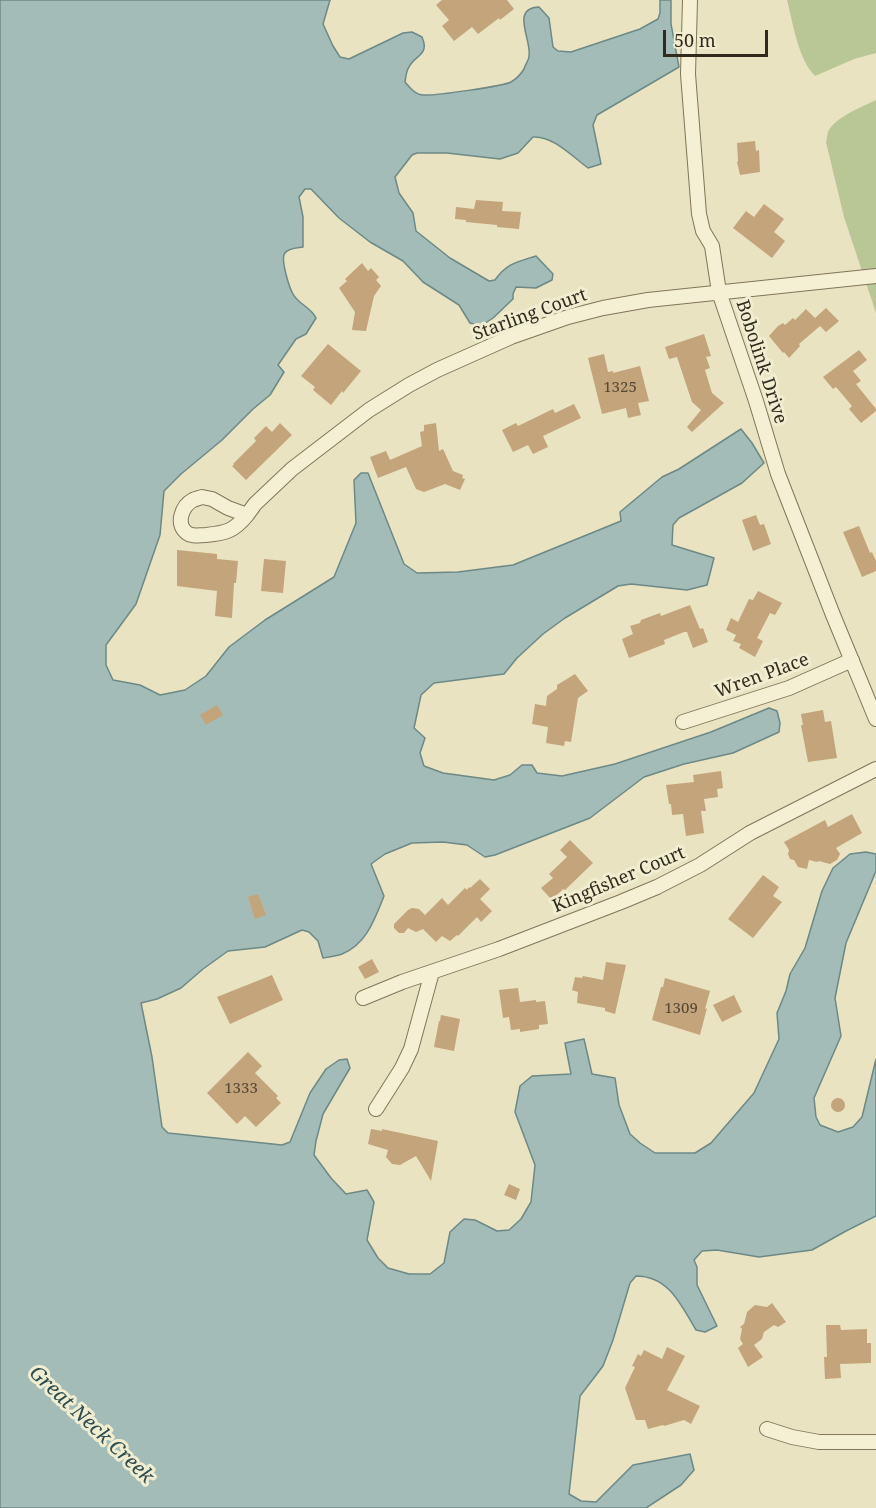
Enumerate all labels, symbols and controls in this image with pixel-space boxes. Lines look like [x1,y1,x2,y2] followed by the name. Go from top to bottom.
[666,18,771,56] scale bar
[674,28,716,52] text: 50 m
[470,284,590,346] street label: Starling Court
[731,297,791,427] street label: Bobolink Drive
[603,379,637,397] house number: 1325
[712,649,812,703] street label: Wren Place
[550,842,688,918] street label: Kingfisher Court
[664,1000,698,1018] house number: 1309
[224,1080,258,1098] house number: 1333
[24,1361,158,1489] water label: Great Neck Creek

